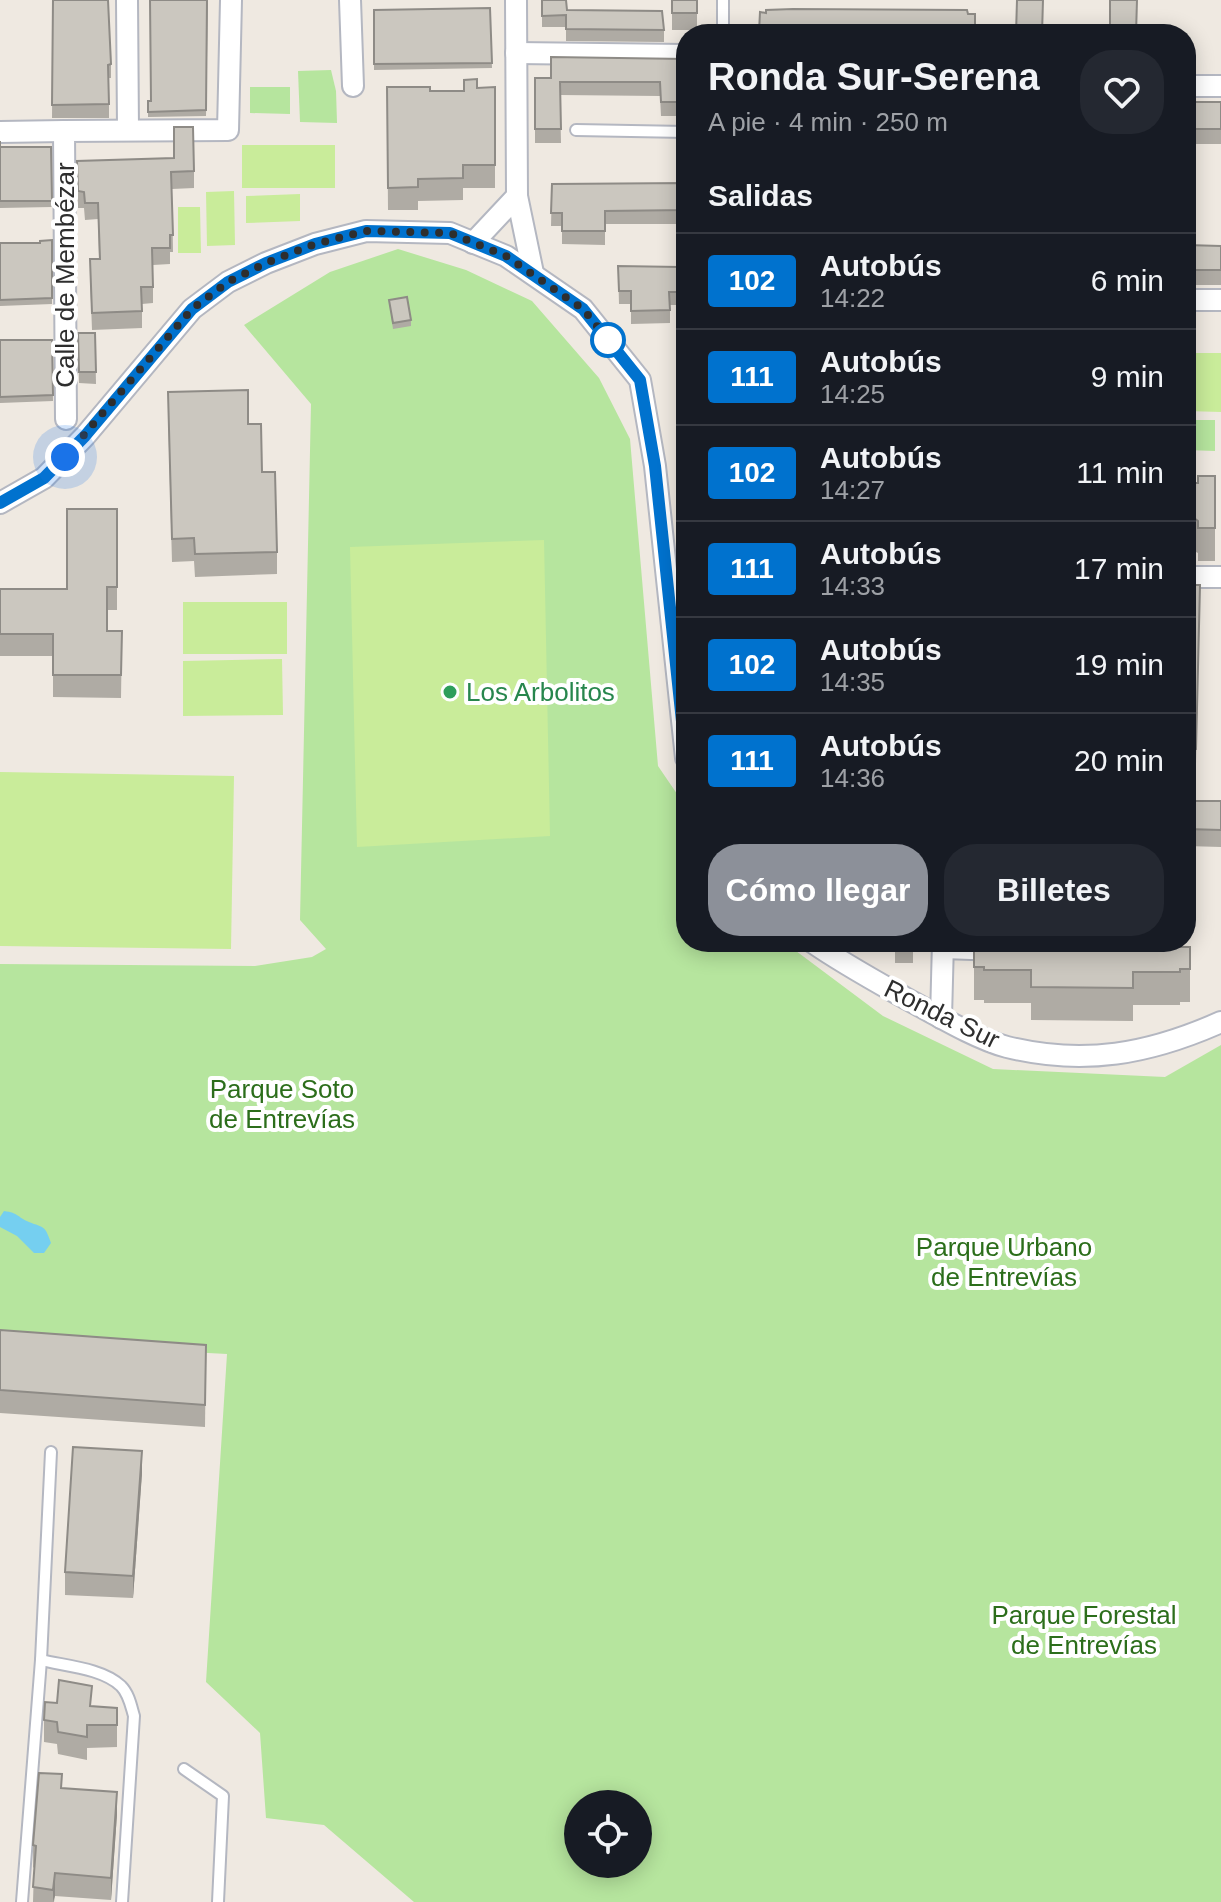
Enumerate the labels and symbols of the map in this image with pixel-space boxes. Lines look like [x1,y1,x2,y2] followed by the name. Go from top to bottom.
[50,162,80,388] street label: Calle de Membézar
[591,323,625,357] unlabelled marker
[45,437,85,477] your location
[466,677,615,707] place label: Los Arbolitos
[441,683,459,701] marker: Los Arbolitos
[880,973,1005,1055] street label: Ronda Sur
[209,1074,355,1134] park label: Parque Soto de Entrevías
[916,1232,1092,1292] park label: Parque Urbano de Entrevías
[992,1600,1176,1660] park label: Parque Forestal de Entrevías

